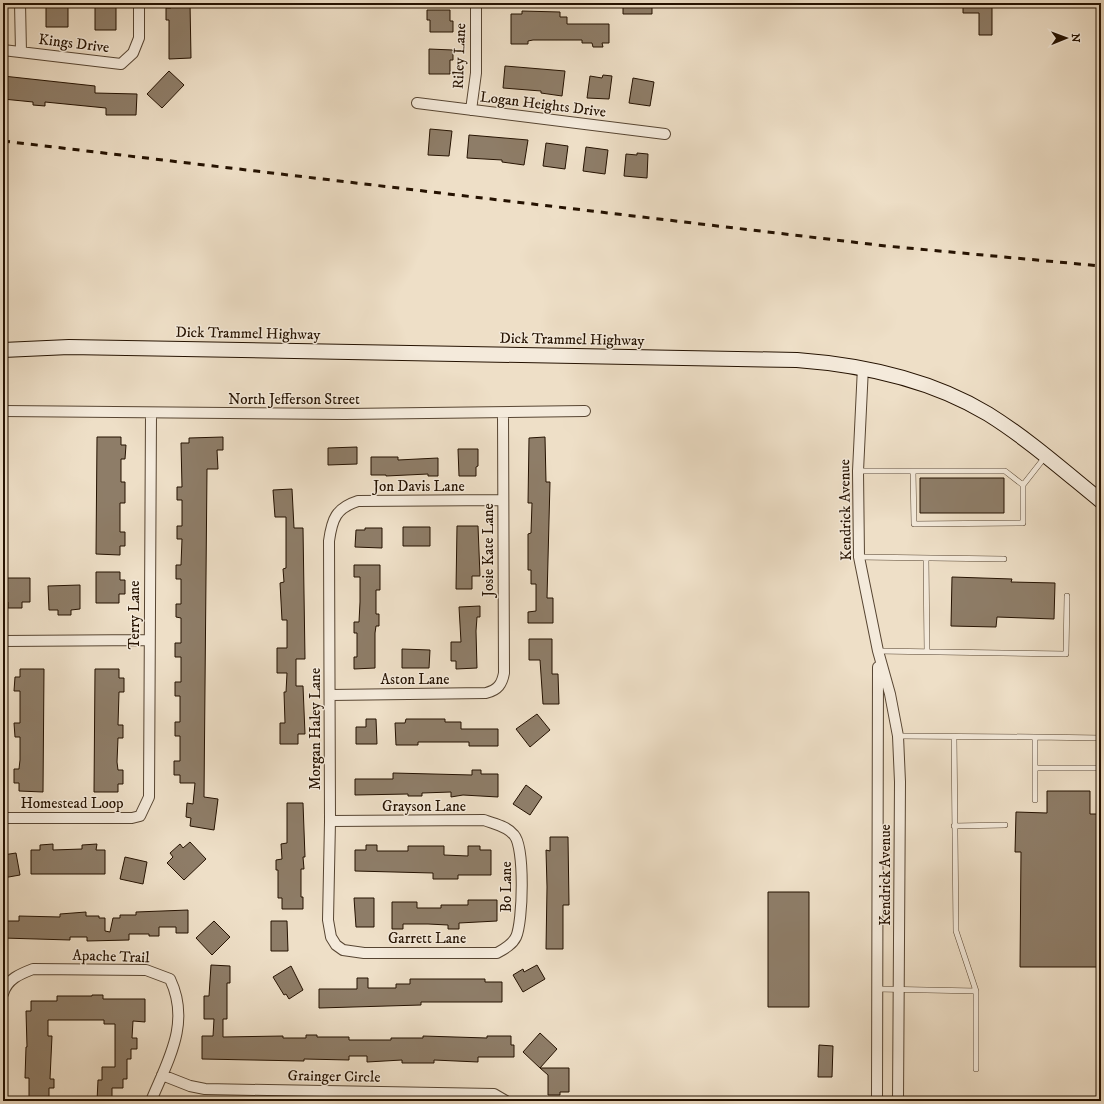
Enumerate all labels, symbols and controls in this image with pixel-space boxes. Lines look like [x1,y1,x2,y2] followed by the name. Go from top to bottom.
[1046,18,1086,58] north arrow
[449,23,470,89] street label: Riley Lane
[37,30,110,57] street label: Kings Drive
[1068,33,1082,42] text: N
[479,87,607,122] street label: Logan Heights Drive
[175,323,321,344] street label: Dick Trammel Highway
[499,329,645,350] street label: Dick Trammel Highway
[228,390,360,409] street label: North Jefferson Street
[835,459,856,561] street label: Kendrick Avenue
[371,477,465,496] street label: Jon Davis Lane
[479,503,498,599] street label: Josie Kate Lane
[125,581,144,649] street label: Terry Lane
[306,668,325,790] street label: Morgan Haley Lane
[381,670,449,689] street label: Aston Lane
[20,794,124,813] street label: Homestead Loop
[382,797,466,816] street label: Grayson Lane
[876,824,895,926] street label: Kendrick Avenue
[497,861,516,913] street label: Bo Lane
[388,929,466,948] street label: Garrett Lane
[72,946,150,967] street label: Apache Trail
[287,1066,381,1087] street label: Grainger Circle

